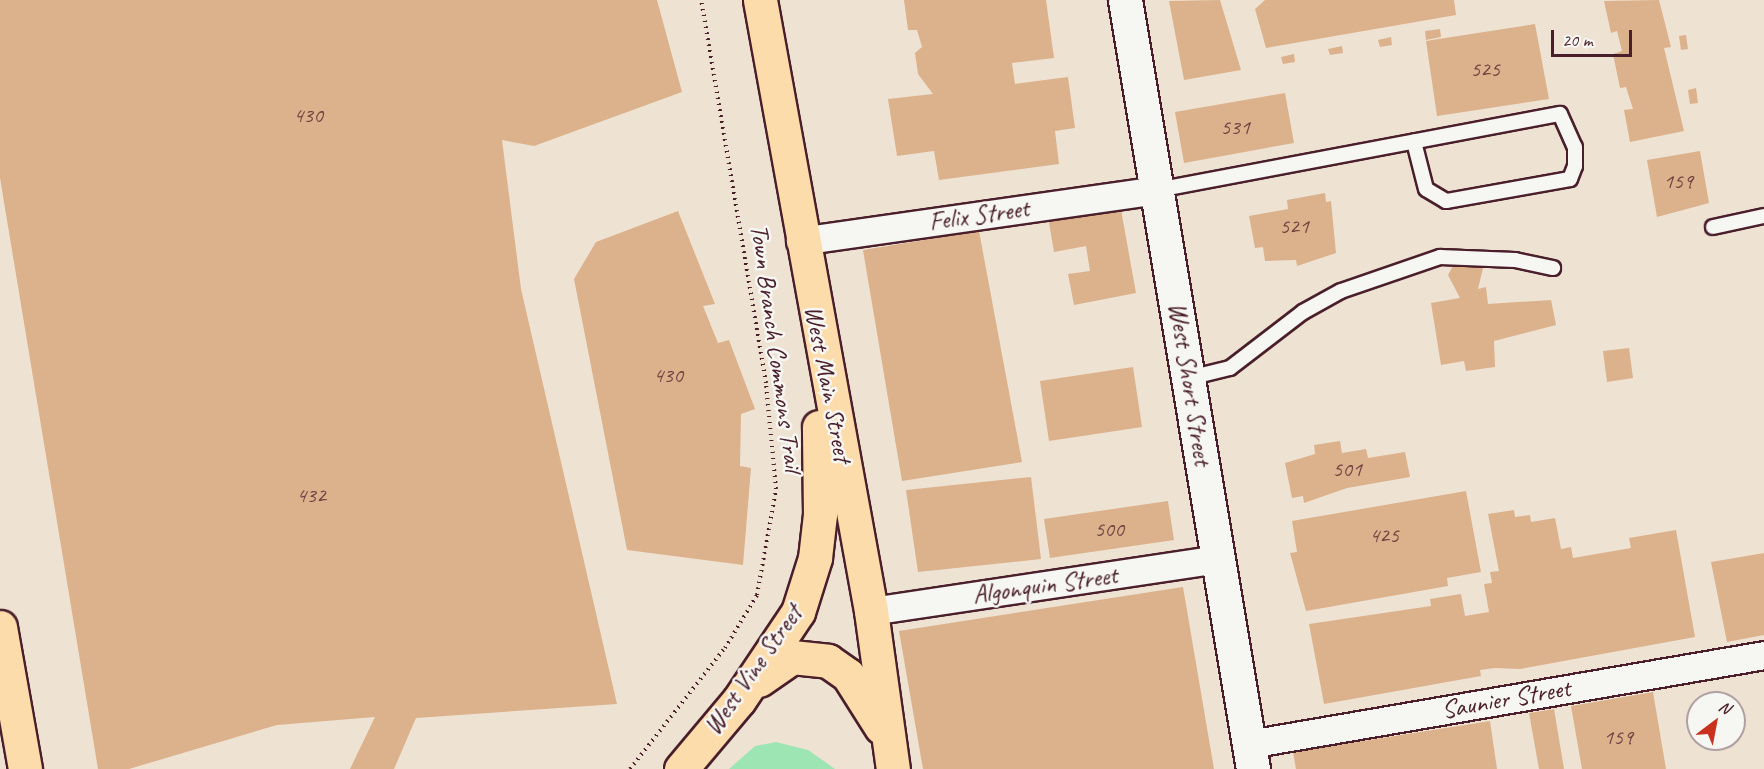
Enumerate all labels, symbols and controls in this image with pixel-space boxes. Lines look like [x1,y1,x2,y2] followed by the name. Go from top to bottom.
[1554,18,1635,56] scale bar
[1562,29,1593,51] text: 20 m
[1470,57,1500,83] house number: 525
[293,103,323,129] house number: 430
[1220,115,1250,141] house number: 531
[1663,169,1693,195] house number: 159
[927,193,1031,237] street label: Felix Street
[1279,214,1309,240] house number: 521
[743,221,809,475] street label: Town Branch Commons Trail
[1162,299,1218,469] street label: West Short Street
[797,302,859,466] street label: West Main Street
[653,363,683,389] house number: 430
[1332,457,1362,483] house number: 501
[296,483,326,509] house number: 432
[1094,517,1124,543] house number: 500
[1369,523,1399,549] house number: 425
[970,559,1120,611] street label: Algonquin Street
[697,599,809,741] street label: West Vine Street
[1439,672,1573,726] street label: Saunier Street
[1686,691,1746,751] north arrow
[1715,696,1734,719] text: N
[1603,725,1633,751] house number: 159

